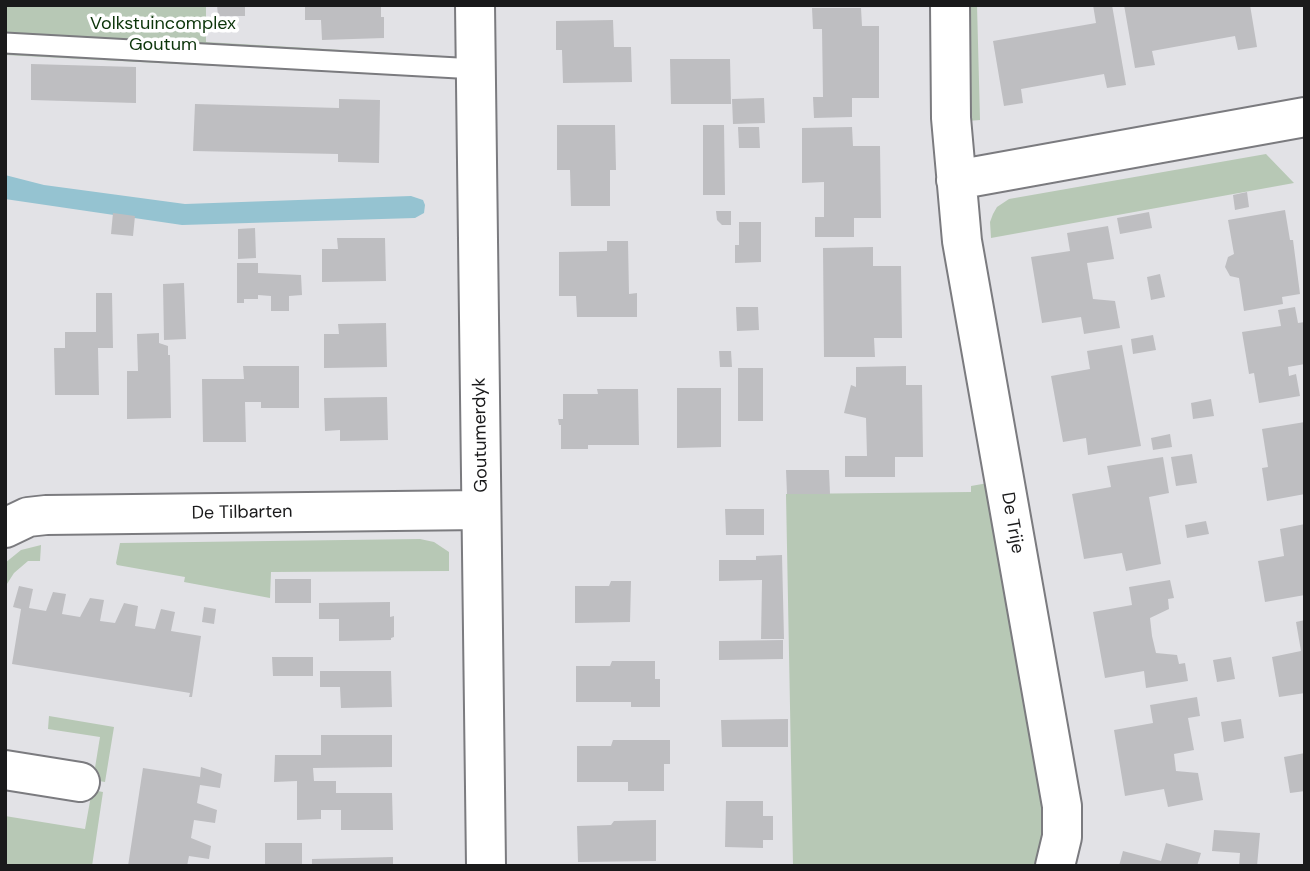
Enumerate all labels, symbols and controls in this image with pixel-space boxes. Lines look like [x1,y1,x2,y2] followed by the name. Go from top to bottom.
[90,13,236,56] park label: Volkstuincomplex Goutum
[469,377,493,493] street label: Goutumerdyk
[996,491,1028,555] street label: De Trije
[191,501,293,525] street label: De Tilbarten

